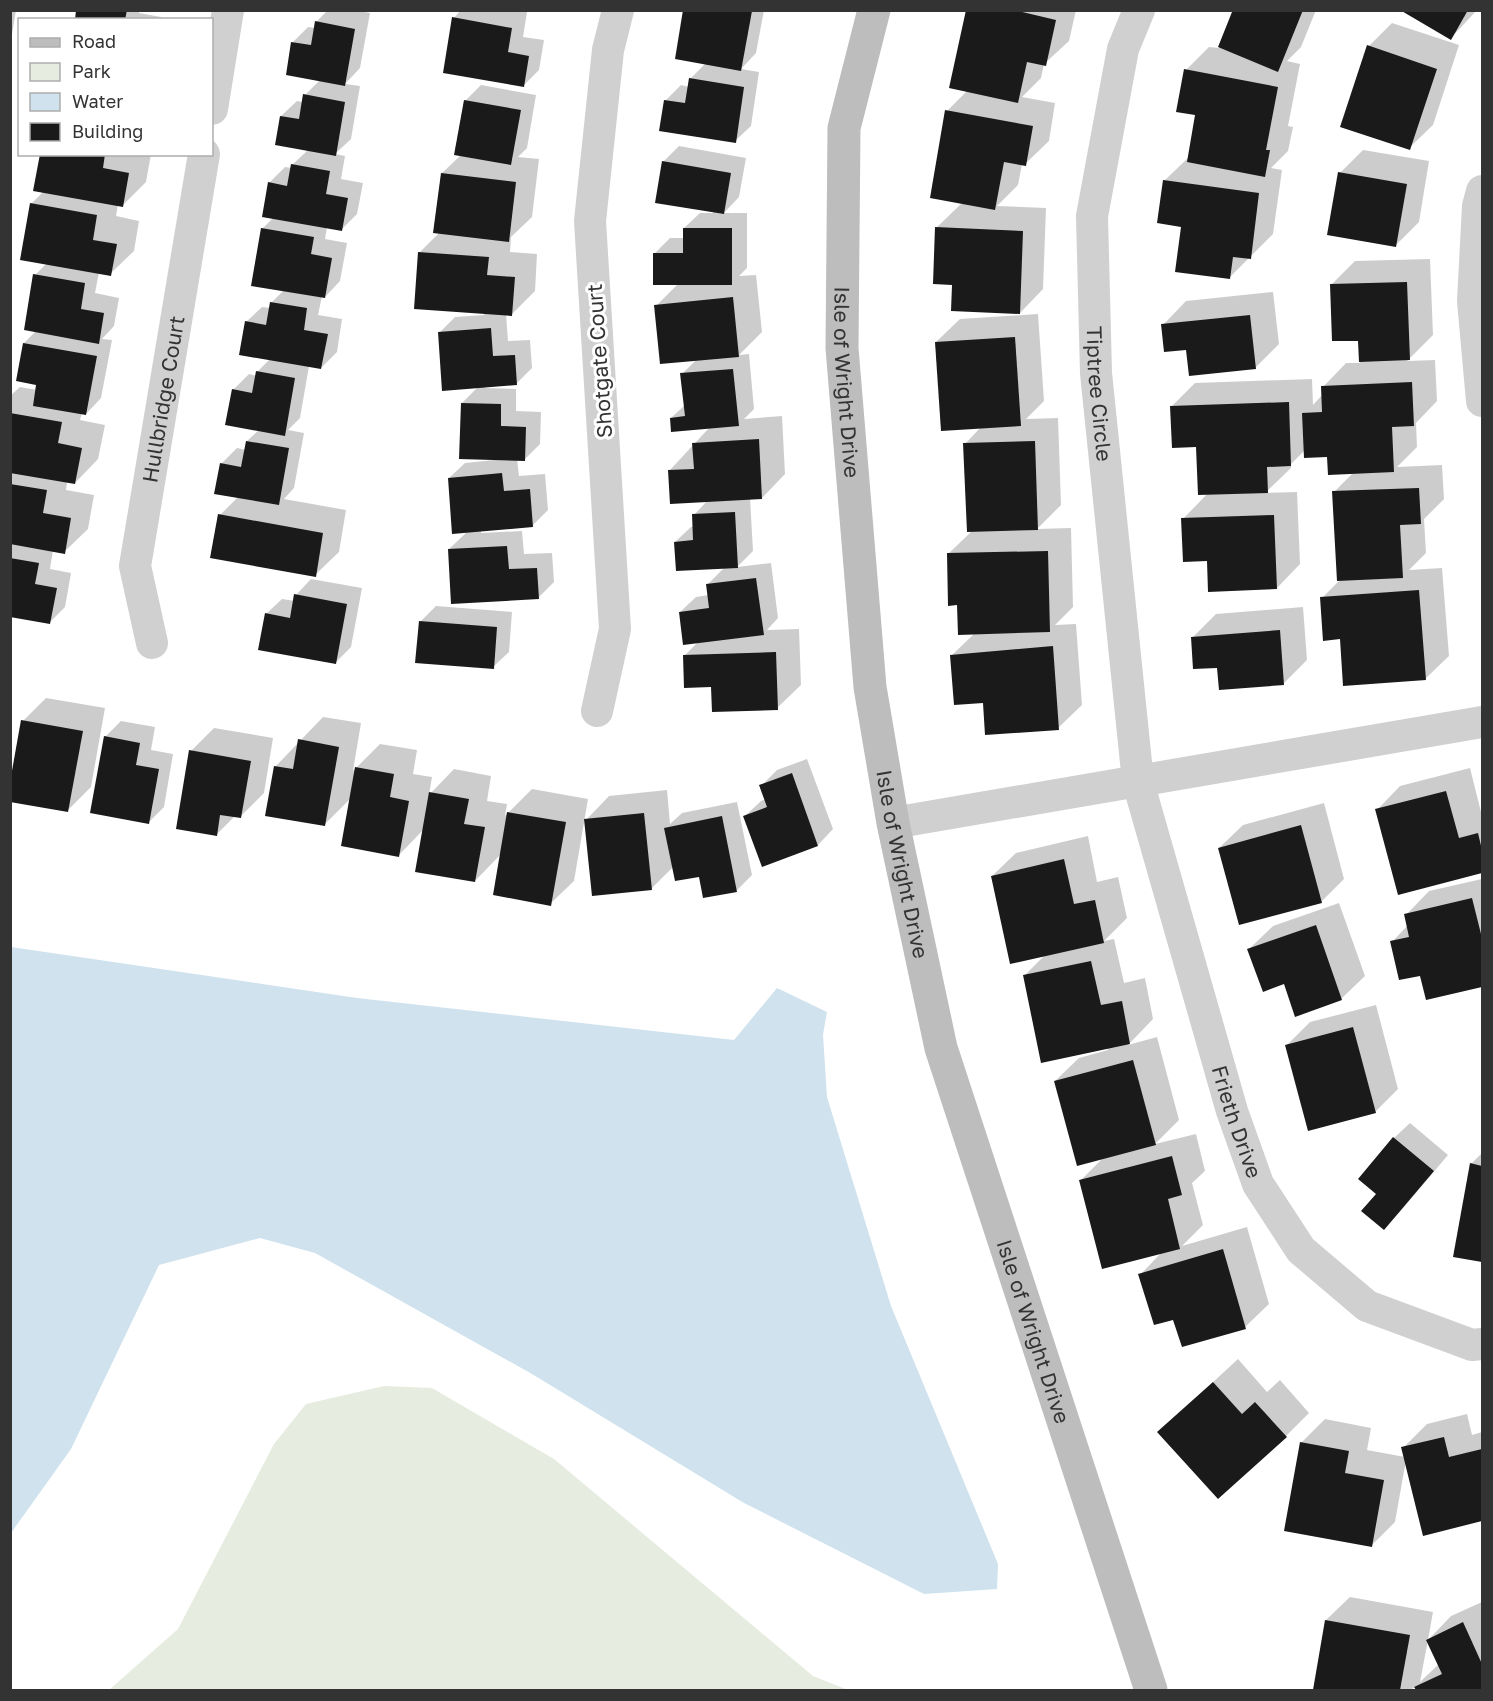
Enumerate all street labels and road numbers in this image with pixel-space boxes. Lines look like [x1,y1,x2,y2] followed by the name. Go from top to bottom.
[581,283,617,439] street label: Shotgate Court
[829,286,866,479] street label: Isle of Wright Drive
[136,314,190,485] street label: Hullbridge Court
[1082,326,1118,463] street label: Tiptree Circle
[871,768,935,961] street label: Isle of Wright Drive
[1207,1062,1268,1182] street label: Frieth Drive
[991,1236,1076,1427] street label: Isle of Wright Drive

